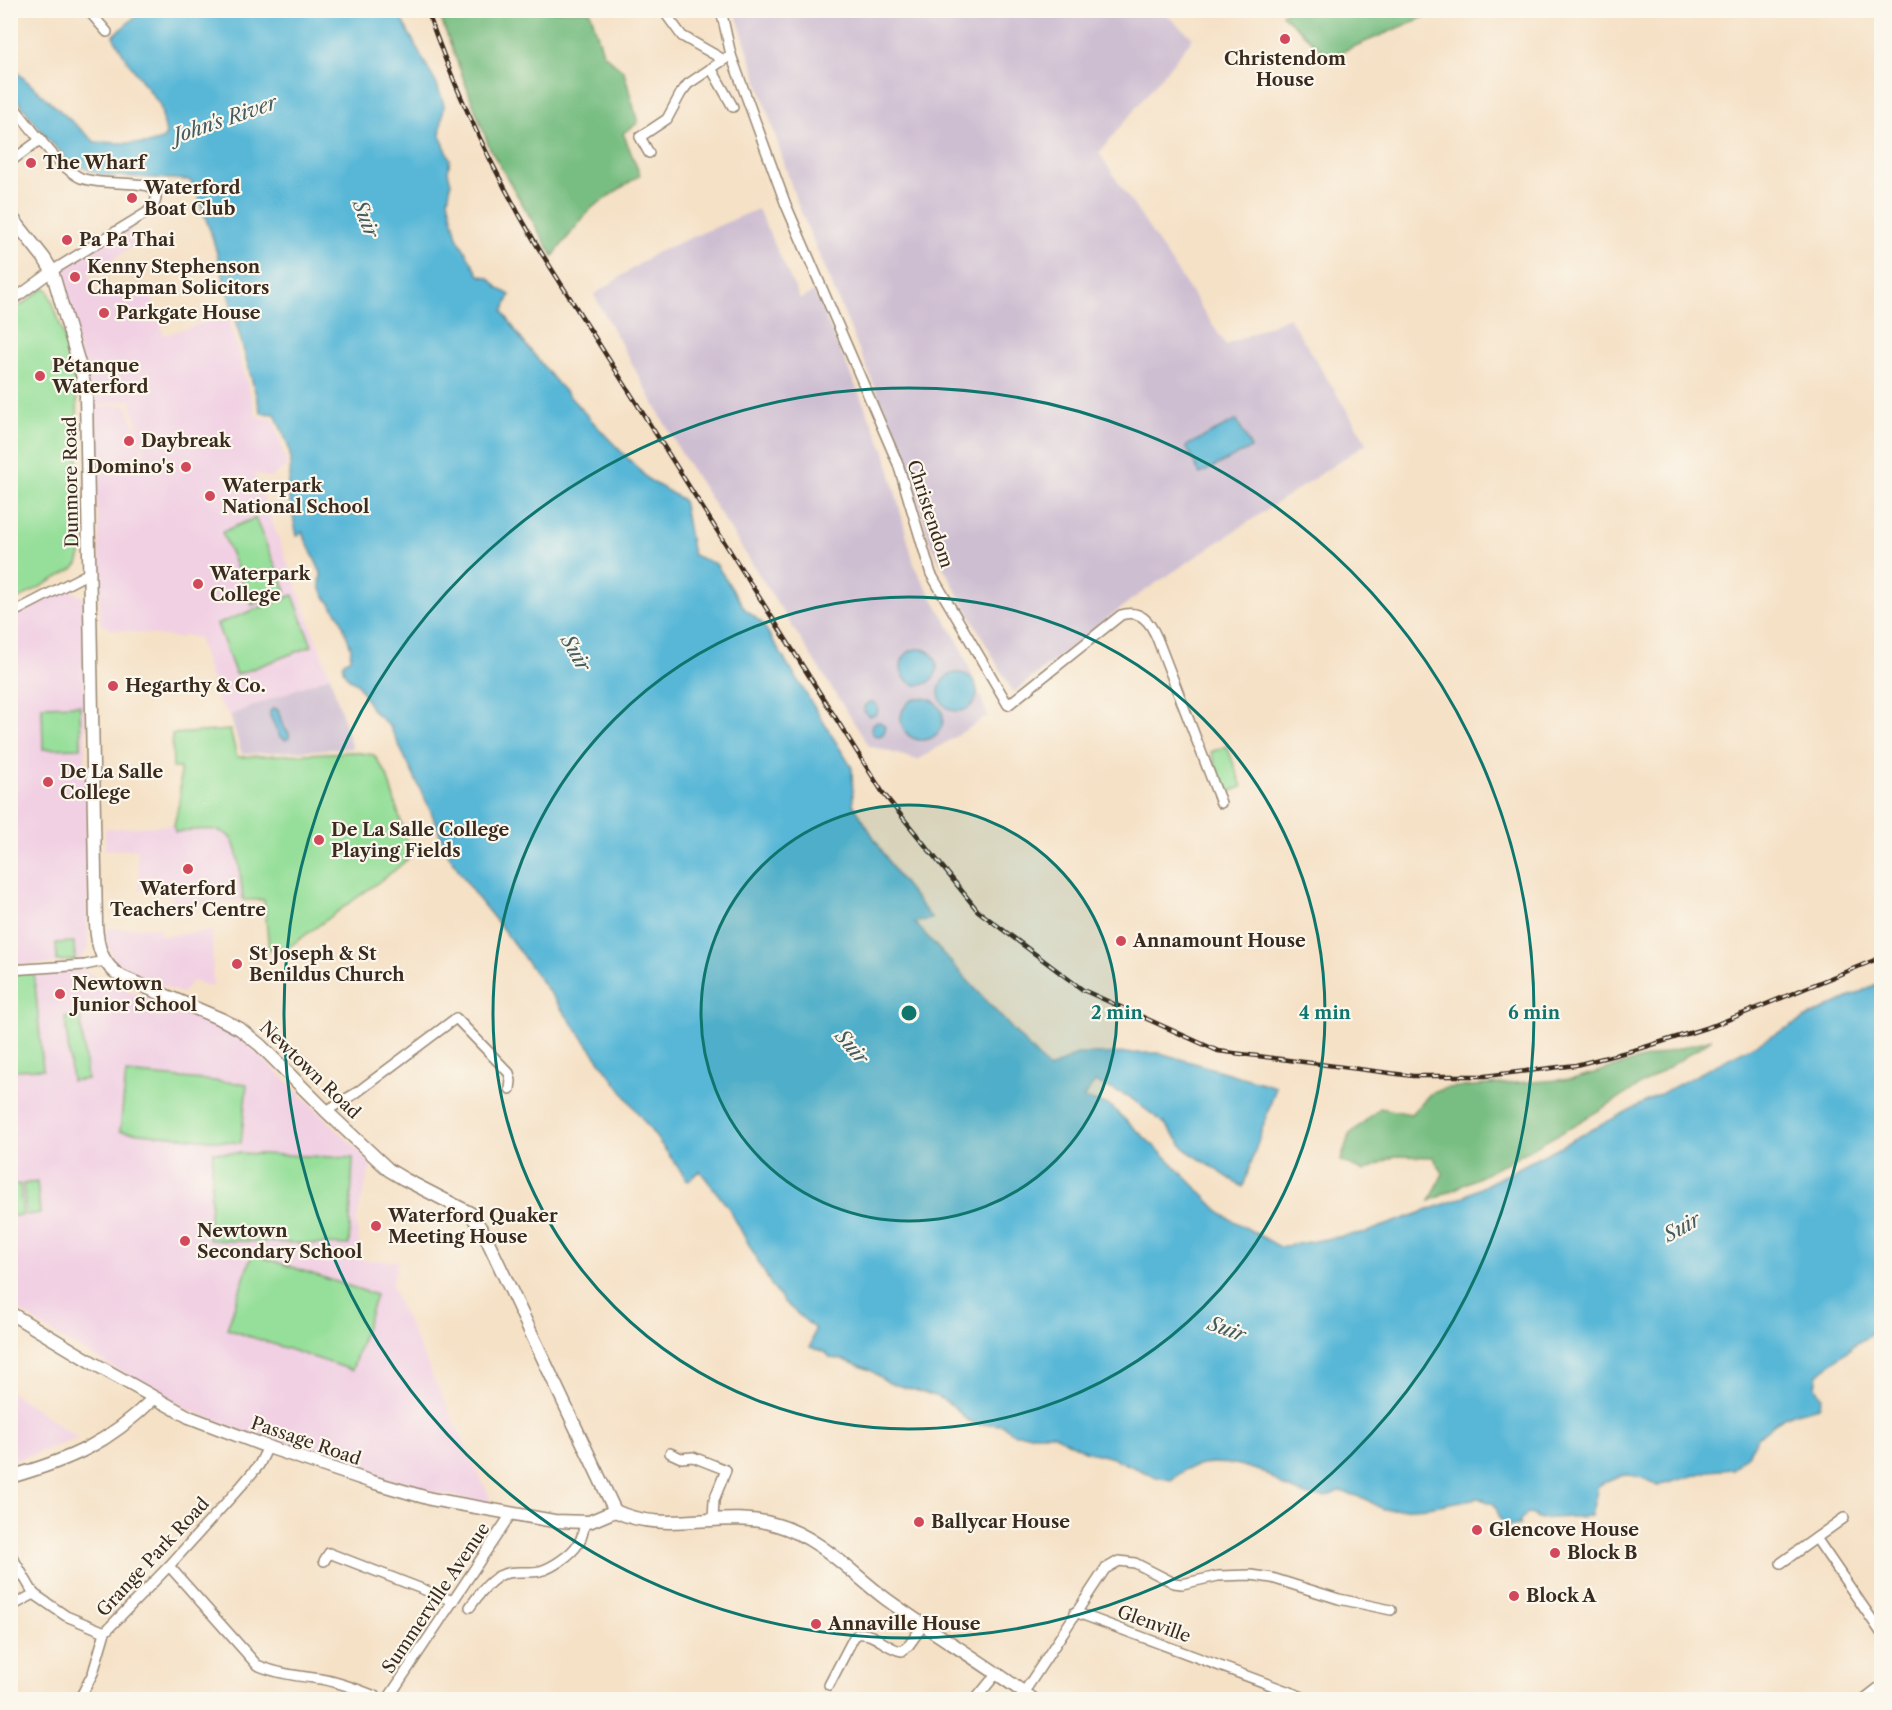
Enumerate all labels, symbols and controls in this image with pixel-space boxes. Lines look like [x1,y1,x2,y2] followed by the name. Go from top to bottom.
[1278,32,1292,46] marker: Christendom House
[1224,48,1346,91] place label: Christendom House
[164,89,282,150] water label: John's River
[43,152,148,174] place label: The Wharf
[24,156,38,170] marker: The Wharf
[143,177,241,220] place label: Waterford Boat Club
[125,191,139,205] marker: Waterford Boat Club
[348,196,385,243] water label: Suir
[79,229,176,251] place label: Pa Pa Thai
[60,233,74,247] marker: Pa Pa Thai
[87,256,269,299] place label: Kenny Stephenson Chapman Solicitors
[68,270,82,284] marker: Kenny Stephenson Chapman Solicitors
[116,302,261,324] place label: Parkgate House
[97,306,111,320] marker: Parkgate House
[51,355,149,398] place label: Pétanque Waterford
[33,369,47,383] marker: Pétanque Waterford
[59,416,83,548] street label: Dunmore Road
[141,430,232,452] place label: Daybreak
[122,434,136,448] marker: Daybreak
[87,456,174,478] place label: Domino's
[902,457,958,571] street label: Christendom
[179,460,193,474] marker: Domino's
[221,475,369,518] place label: Waterpark National School
[203,489,217,503] marker: Waterpark National School
[209,563,311,606] place label: Waterpark College
[191,577,205,591] marker: Waterpark College
[556,630,597,677] water label: Suir
[125,675,266,697] place label: Hegarthy & Co.
[106,679,120,693] marker: Hegarthy & Co.
[60,761,164,804] place label: De La Salle College
[41,775,55,789] marker: De La Salle College
[331,819,510,862] place label: De La Salle College Playing Fields
[312,833,326,847] marker: De La Salle College Playing Fields
[181,862,195,876] marker: Waterford Teachers' Centre
[110,878,266,921] place label: Waterford Teachers' Centre
[1132,930,1306,952] place label: Annamount House
[1114,934,1128,948] marker: Annamount House
[249,943,405,986] place label: St Joseph & St Benildus Church
[230,957,244,971] marker: St Joseph & St Benildus Church
[69,973,197,1016] place label: Newtown Junior School
[53,987,67,1001] marker: Newtown Junior School
[1091,1002,1144,1024] text: 2 min
[1299,1002,1352,1024] text: 4 min
[1508,1002,1561,1024] text: 6 min
[899,1003,919,1023] centre of rings
[255,1016,365,1124] street label: Newtown Road
[830,1024,875,1071] water label: Suir
[387,1205,558,1248] place label: Waterford Quaker Meeting House
[1659,1206,1706,1247] water label: Suir
[369,1219,383,1233] marker: Waterford Quaker Meeting House
[197,1220,362,1263] place label: Newtown Secondary School
[178,1234,192,1248] marker: Newtown Secondary School
[1204,1311,1251,1347] water label: Suir
[248,1412,364,1470] street label: Passage Road
[92,1493,214,1621] street label: Grange Park Road
[931,1511,1070,1533] place label: Ballycar House
[912,1515,926,1529] marker: Ballycar House
[377,1518,495,1678] street label: Summerville Avenue
[1489,1519,1639,1541] place label: Glencove House
[1470,1523,1484,1537] marker: Glencove House
[1567,1542,1637,1564] place label: Block B
[1548,1546,1562,1560] marker: Block B
[1526,1585,1597,1607] place label: Block A
[1507,1589,1521,1603] marker: Block A
[1114,1601,1194,1647] street label: Glenville
[827,1613,981,1635] place label: Annaville House
[809,1617,823,1631] marker: Annaville House

